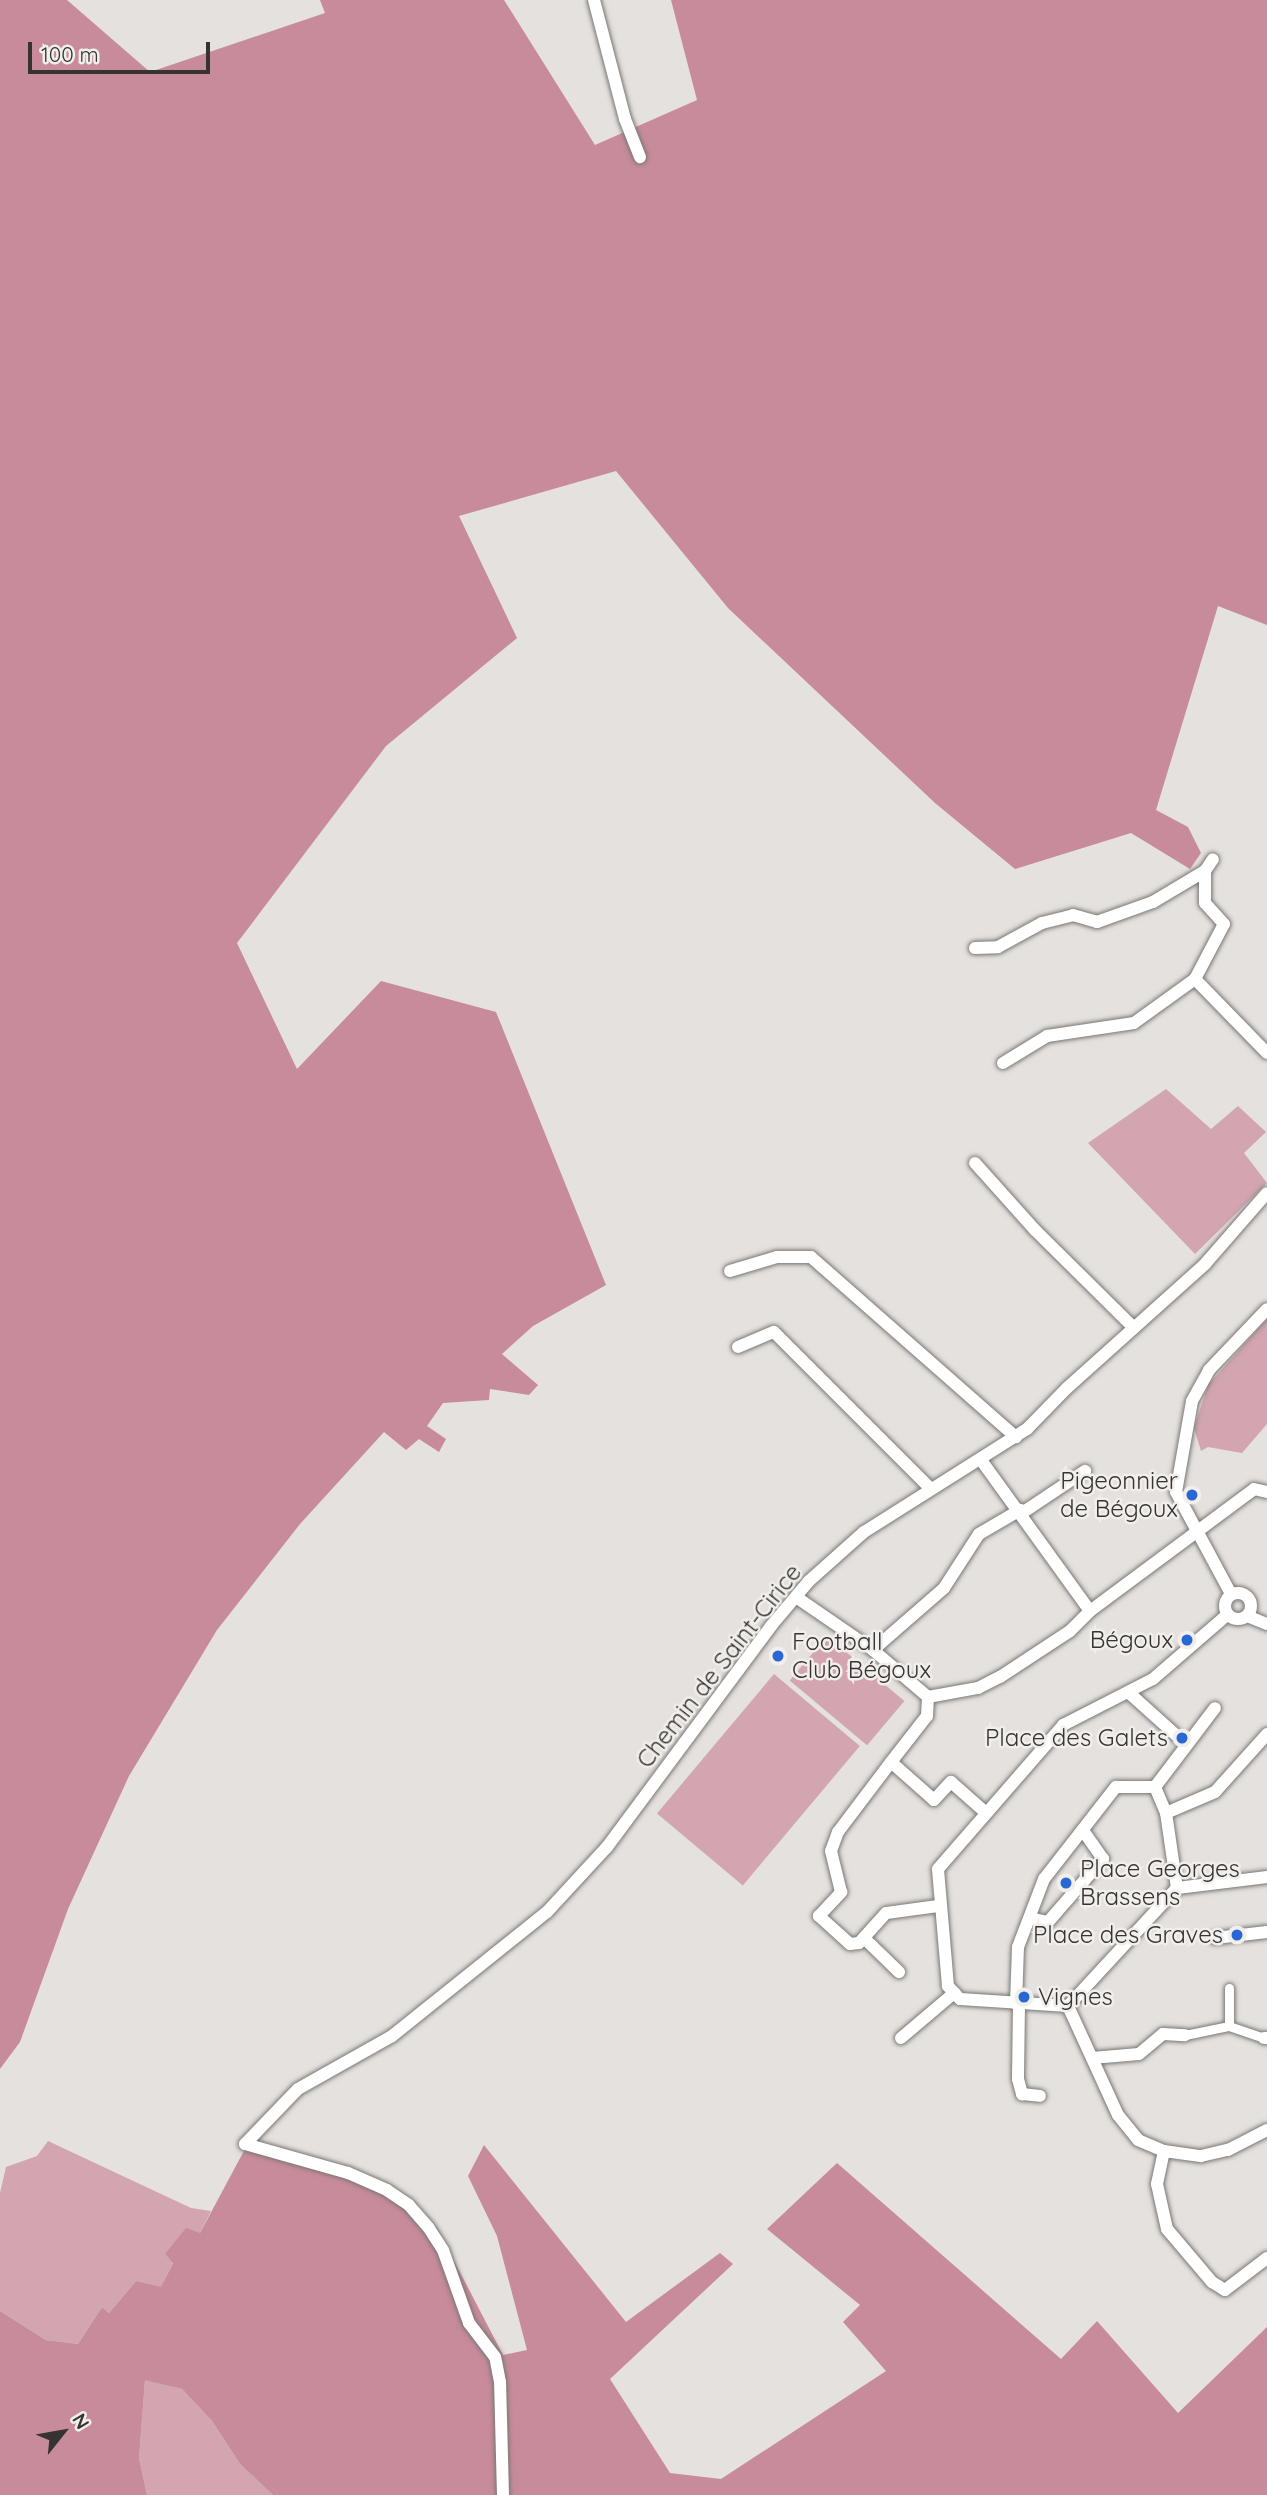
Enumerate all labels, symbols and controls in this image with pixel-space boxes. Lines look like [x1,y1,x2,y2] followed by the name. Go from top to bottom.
[32,28,214,72] scale bar
[41,41,99,67] text: 100 m
[1060,1467,1178,1523] place label: Pigeonnier de Bégoux
[1184,1487,1200,1503] marker: Pigeonnier de Bégoux
[630,1558,808,1774] street label: Chemin de Saint-Cirice
[1090,1626,1173,1654] place label: Bégoux
[792,1628,931,1684] place label: Football Club Bégoux
[1179,1632,1195,1648] marker: Bégoux
[770,1648,786,1664] marker: Football Club Bégoux
[985,1724,1168,1752] place label: Place des Galets
[1174,1730,1190,1746] marker: Place des Galets
[1080,1855,1240,1911] place label: Place Georges Brassens
[1058,1875,1074,1891] marker: Place Georges Brassens
[1033,1921,1223,1949] place label: Place des Graves
[1229,1927,1245,1943] marker: Place des Graves
[1038,1983,1113,2011] place label: Vignes
[1016,1989,1032,2005] marker: Vignes
[28,2397,98,2467] north arrow
[67,2409,95,2433] text: N

